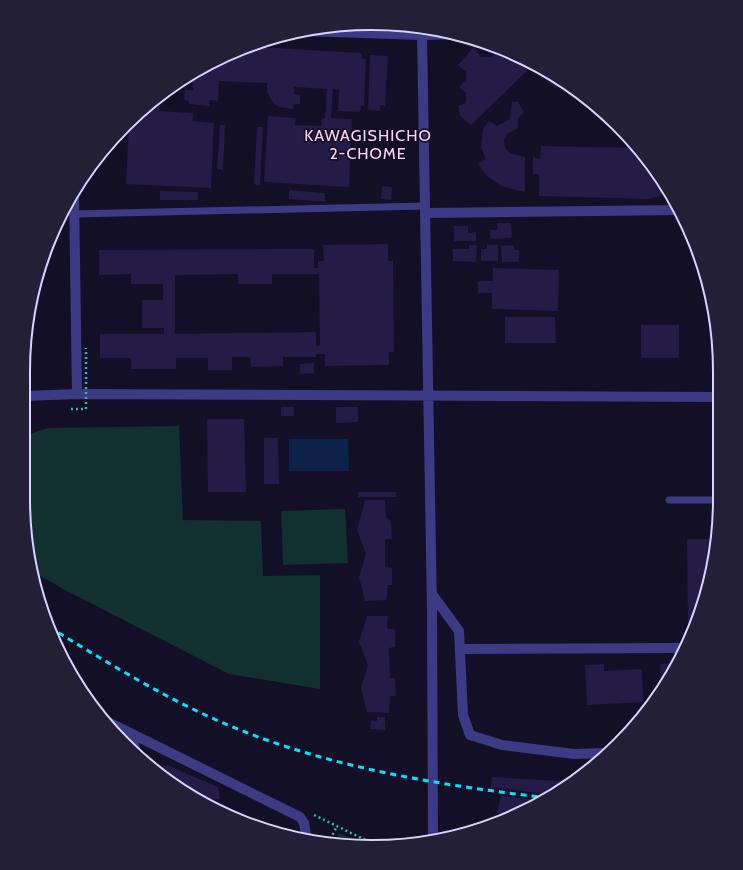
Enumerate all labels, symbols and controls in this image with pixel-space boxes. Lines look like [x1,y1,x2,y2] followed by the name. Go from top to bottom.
[304,126,432,163] district label: KAWAGISHICHO 2-CHOME

